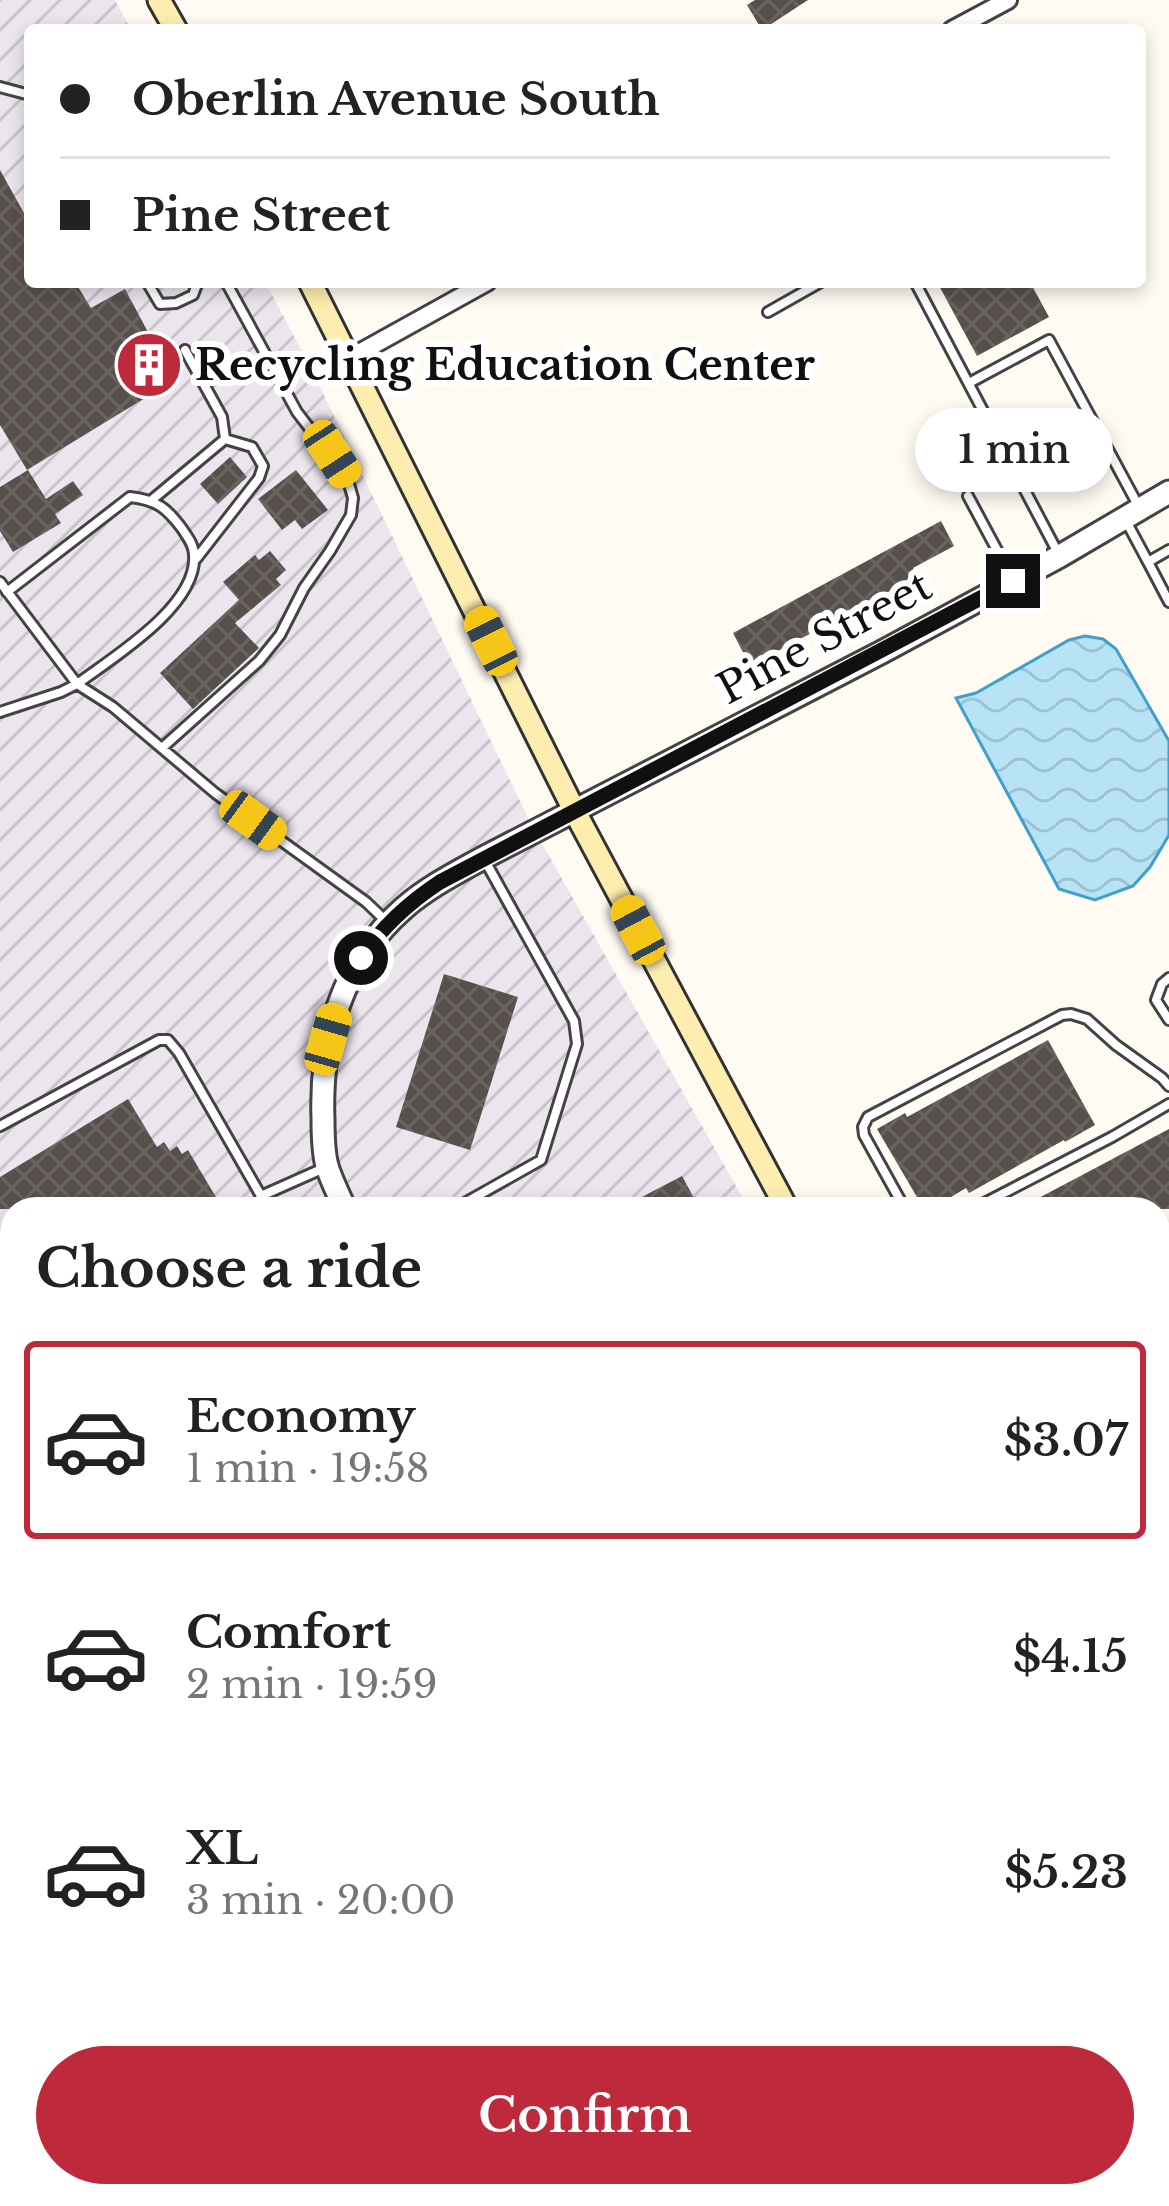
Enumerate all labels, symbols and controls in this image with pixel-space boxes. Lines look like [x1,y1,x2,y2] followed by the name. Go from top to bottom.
[132,71,660,127] text: Oberlin Avenue South
[132,187,390,243] text: Pine Street
[114,330,184,400] building icon: Recycling Education Center
[195,339,815,391] place label: Recycling Education Center
[914,407,1112,491] callout: 1 min
[297,414,367,494] car
[958,425,1070,474] text: 1 min
[986,554,1040,608] route end
[708,559,940,715] street label: Pine Street
[459,601,523,681] car
[213,784,293,856] car
[605,890,671,970] car
[334,931,388,985] route start
[301,999,355,1079] car
[36,1235,422,1302] text: Choose a ride
[42,1386,150,1494] icon: car
[186,1388,416,1444] text: Economy
[1004,1412,1128,1468] text: $3.07
[186,1444,429,1493] text: 1 min · 19:58
[42,1602,150,1710] icon: car
[186,1604,391,1660] text: Comfort
[1013,1628,1128,1684] text: $4.15
[186,1660,438,1709] text: 2 min · 19:59
[42,1818,150,1926] icon: car
[186,1820,258,1876] text: XL
[1004,1844,1128,1900] text: $5.23
[186,1876,455,1925] text: 3 min · 20:00
[36,2046,1134,2184] button: Confirm

